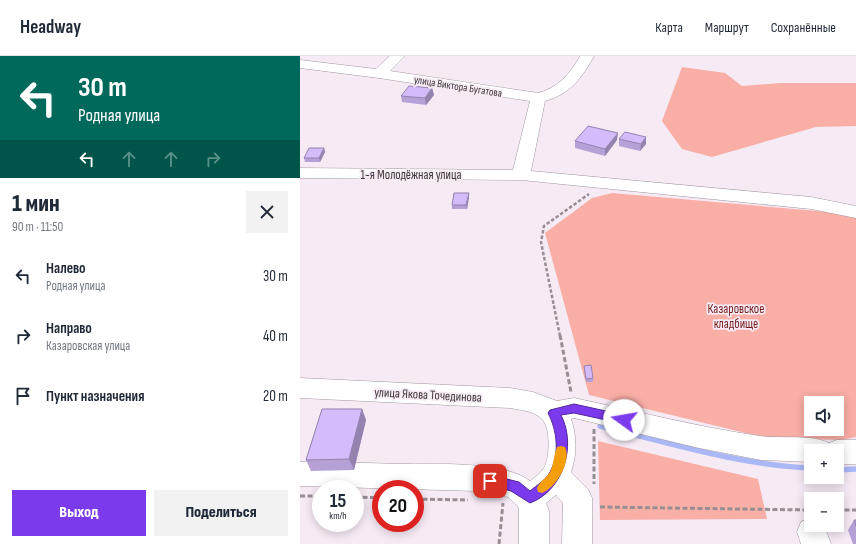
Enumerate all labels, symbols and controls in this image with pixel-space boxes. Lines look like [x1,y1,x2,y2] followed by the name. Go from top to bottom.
[20,16,81,39] text: Headway
[655,19,683,36] text: Карта
[705,19,749,36] text: Маршрут
[771,19,836,36] text: Сохранённые
[78,71,127,104] text: 30 m
[12,72,64,124] icon: left
[413,73,503,100] street label: улица Виктора Бугатова
[78,105,160,126] text: Родная улица
[76,148,98,170] icon: left
[118,148,140,170] icon: ahead
[160,148,182,170] icon: ahead
[202,148,224,170] icon: right
[361,167,461,183] street label: 1-я Молодёжная улица
[12,189,60,218] text: 1 мин
[246,191,288,233] button: close
[12,219,63,235] text: 90 m · 11:50
[46,259,86,278] text: Налево
[12,265,34,287] icon: left
[263,267,288,286] text: 30 m
[46,278,105,294] text: Родная улица
[708,301,764,332] park label: Казаровское кладбище
[46,319,92,338] text: Направо
[12,325,34,347] icon: right
[263,327,288,346] text: 40 m
[46,338,130,354] text: Казаровская улица
[374,384,482,406] street label: улица Якова Точединова
[12,385,34,407] icon: arrive
[46,387,144,406] text: Пункт назначения
[263,387,288,406] text: 20 m
[804,396,844,532] map controls
[804,396,844,436] button: sound
[603,399,645,441] position arrow
[804,444,844,484] button: +
[473,464,507,498] pin
[479,470,501,492] icon: arrive
[372,480,424,532] speed limit sign: 20
[330,489,346,513] text: 15
[12,490,146,536] button: Выход
[154,490,288,536] button: Поделиться
[804,492,844,532] button: −
[329,510,347,522] text: km/h

